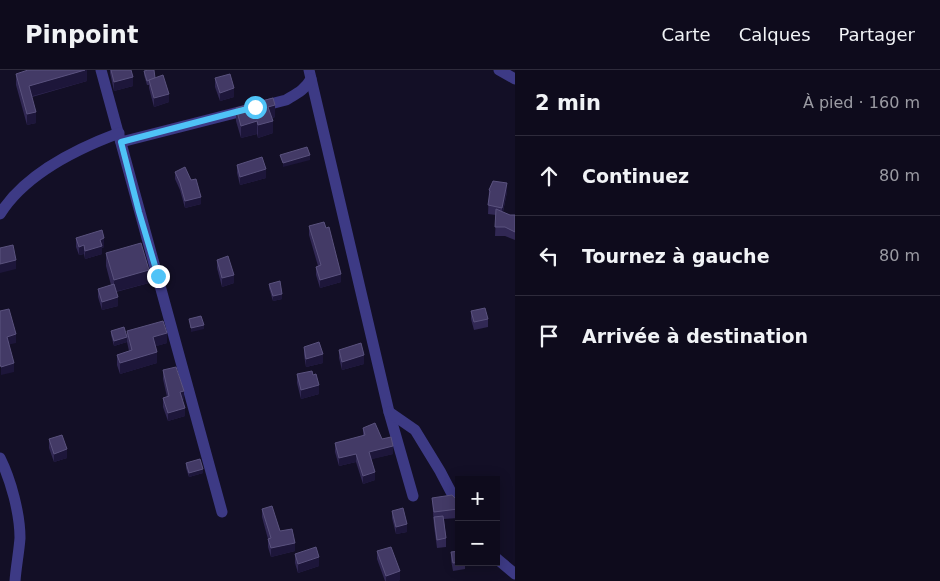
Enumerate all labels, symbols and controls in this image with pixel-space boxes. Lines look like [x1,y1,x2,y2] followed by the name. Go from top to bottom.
[25,21,138,49] text: Pinpoint
[662,24,711,45] text: Carte
[739,24,811,45] text: Calques
[839,24,915,45] text: Partager
[535,91,601,115] text: 2 min
[803,93,920,112] text: À pied · 160 m
[244,96,267,119] route start
[535,162,563,190] icon: ahead
[582,165,689,187] text: Continuez
[879,166,920,185] text: 80 m
[535,242,563,270] icon: left
[582,245,770,267] text: Tournez à gauche
[879,246,920,265] text: 80 m
[147,265,170,288] route end
[535,322,563,350] icon: arrive
[582,325,808,347] text: Arrivée à destination
[455,476,500,566] map controls
[455,476,500,521] button: +
[455,521,500,566] button: −

